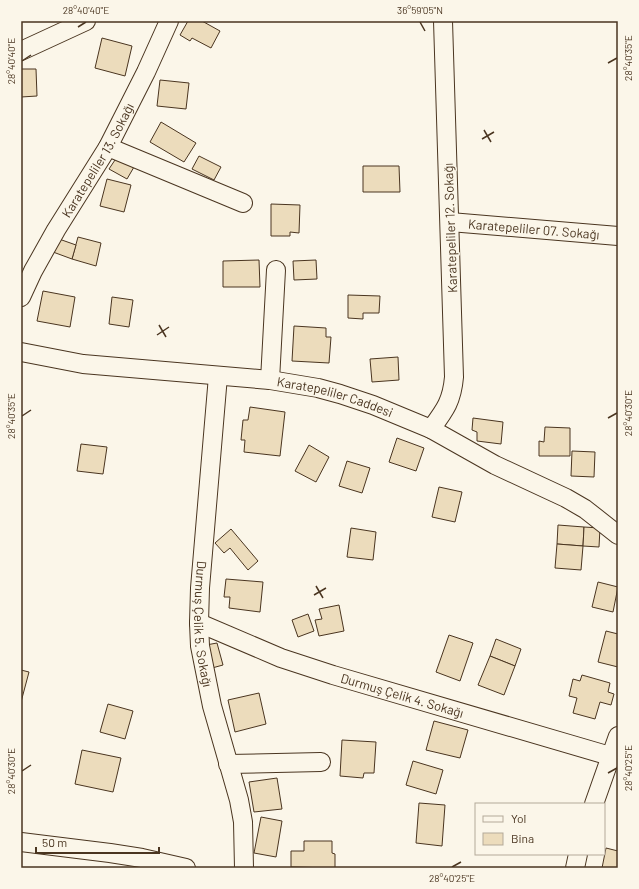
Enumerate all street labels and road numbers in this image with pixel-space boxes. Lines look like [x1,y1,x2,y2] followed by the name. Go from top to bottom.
[58,100,137,220] street label: Karatepeliler 13. Sokağı
[440,163,460,293] street label: Karatepeliler 12. Sokağı
[467,216,600,242] street label: Karatepeliler 07. Sokağı
[276,373,395,420] street label: Karatepeliler Caddesi
[191,560,216,688] street label: Durmuş Çelik 5. Sokağı
[339,670,466,721] street label: Durmuş Çelik 4. Sokağı

